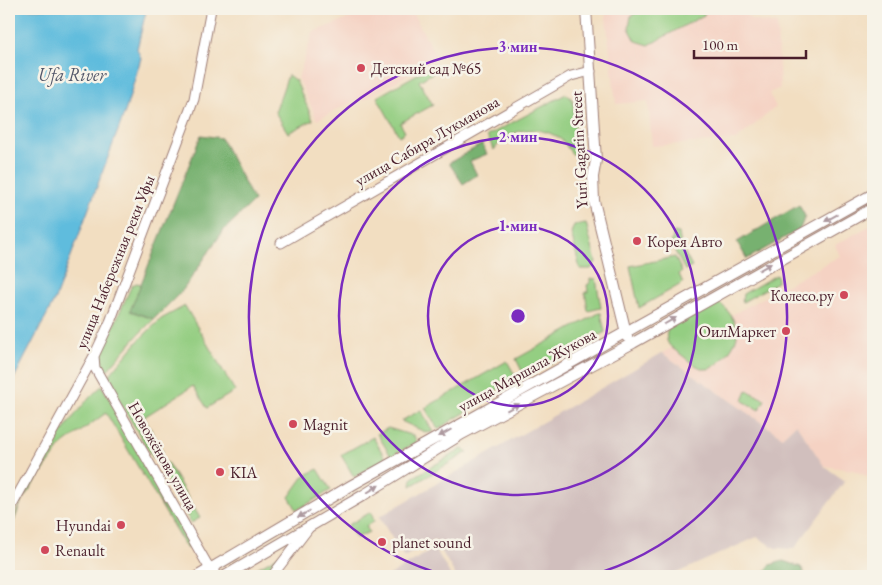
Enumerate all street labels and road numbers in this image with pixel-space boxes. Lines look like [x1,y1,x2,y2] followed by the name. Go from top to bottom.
[351,91,504,191] street label: улица Сабира Лукманова
[565,91,593,209] street label: Yuri Gagarin Street
[70,172,160,352] street label: улица Набережная реки Уфы
[454,323,600,417] street label: улица Маршала Жукова
[123,398,203,515] street label: Новожёнова улица

